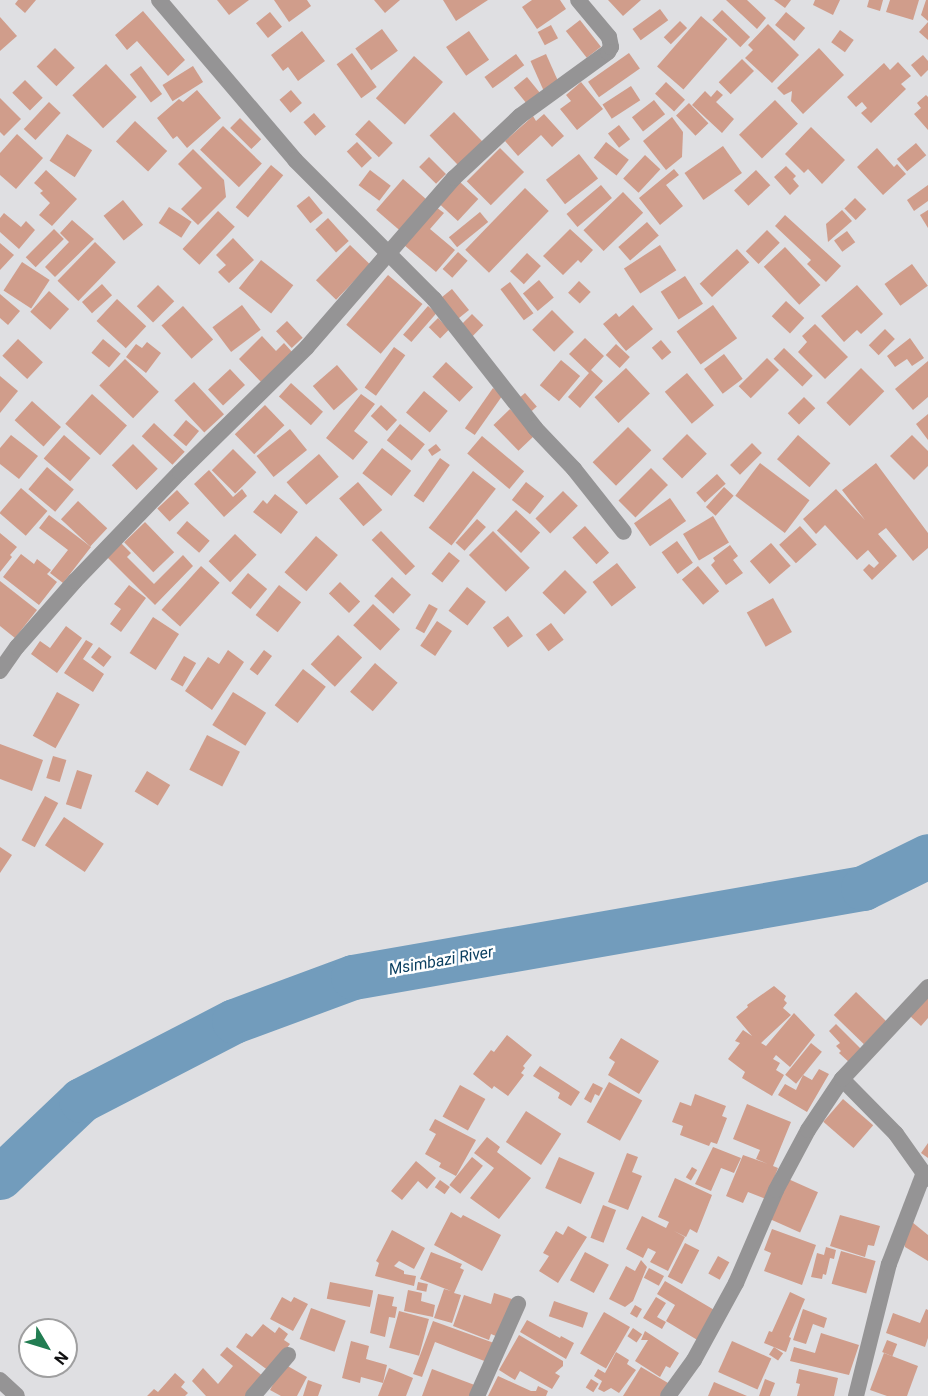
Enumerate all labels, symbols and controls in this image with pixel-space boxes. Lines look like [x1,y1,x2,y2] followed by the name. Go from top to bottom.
[387,942,495,980] water label: Msimbazi River
[18,1318,78,1378] north arrow
[50,1348,72,1368] text: N

